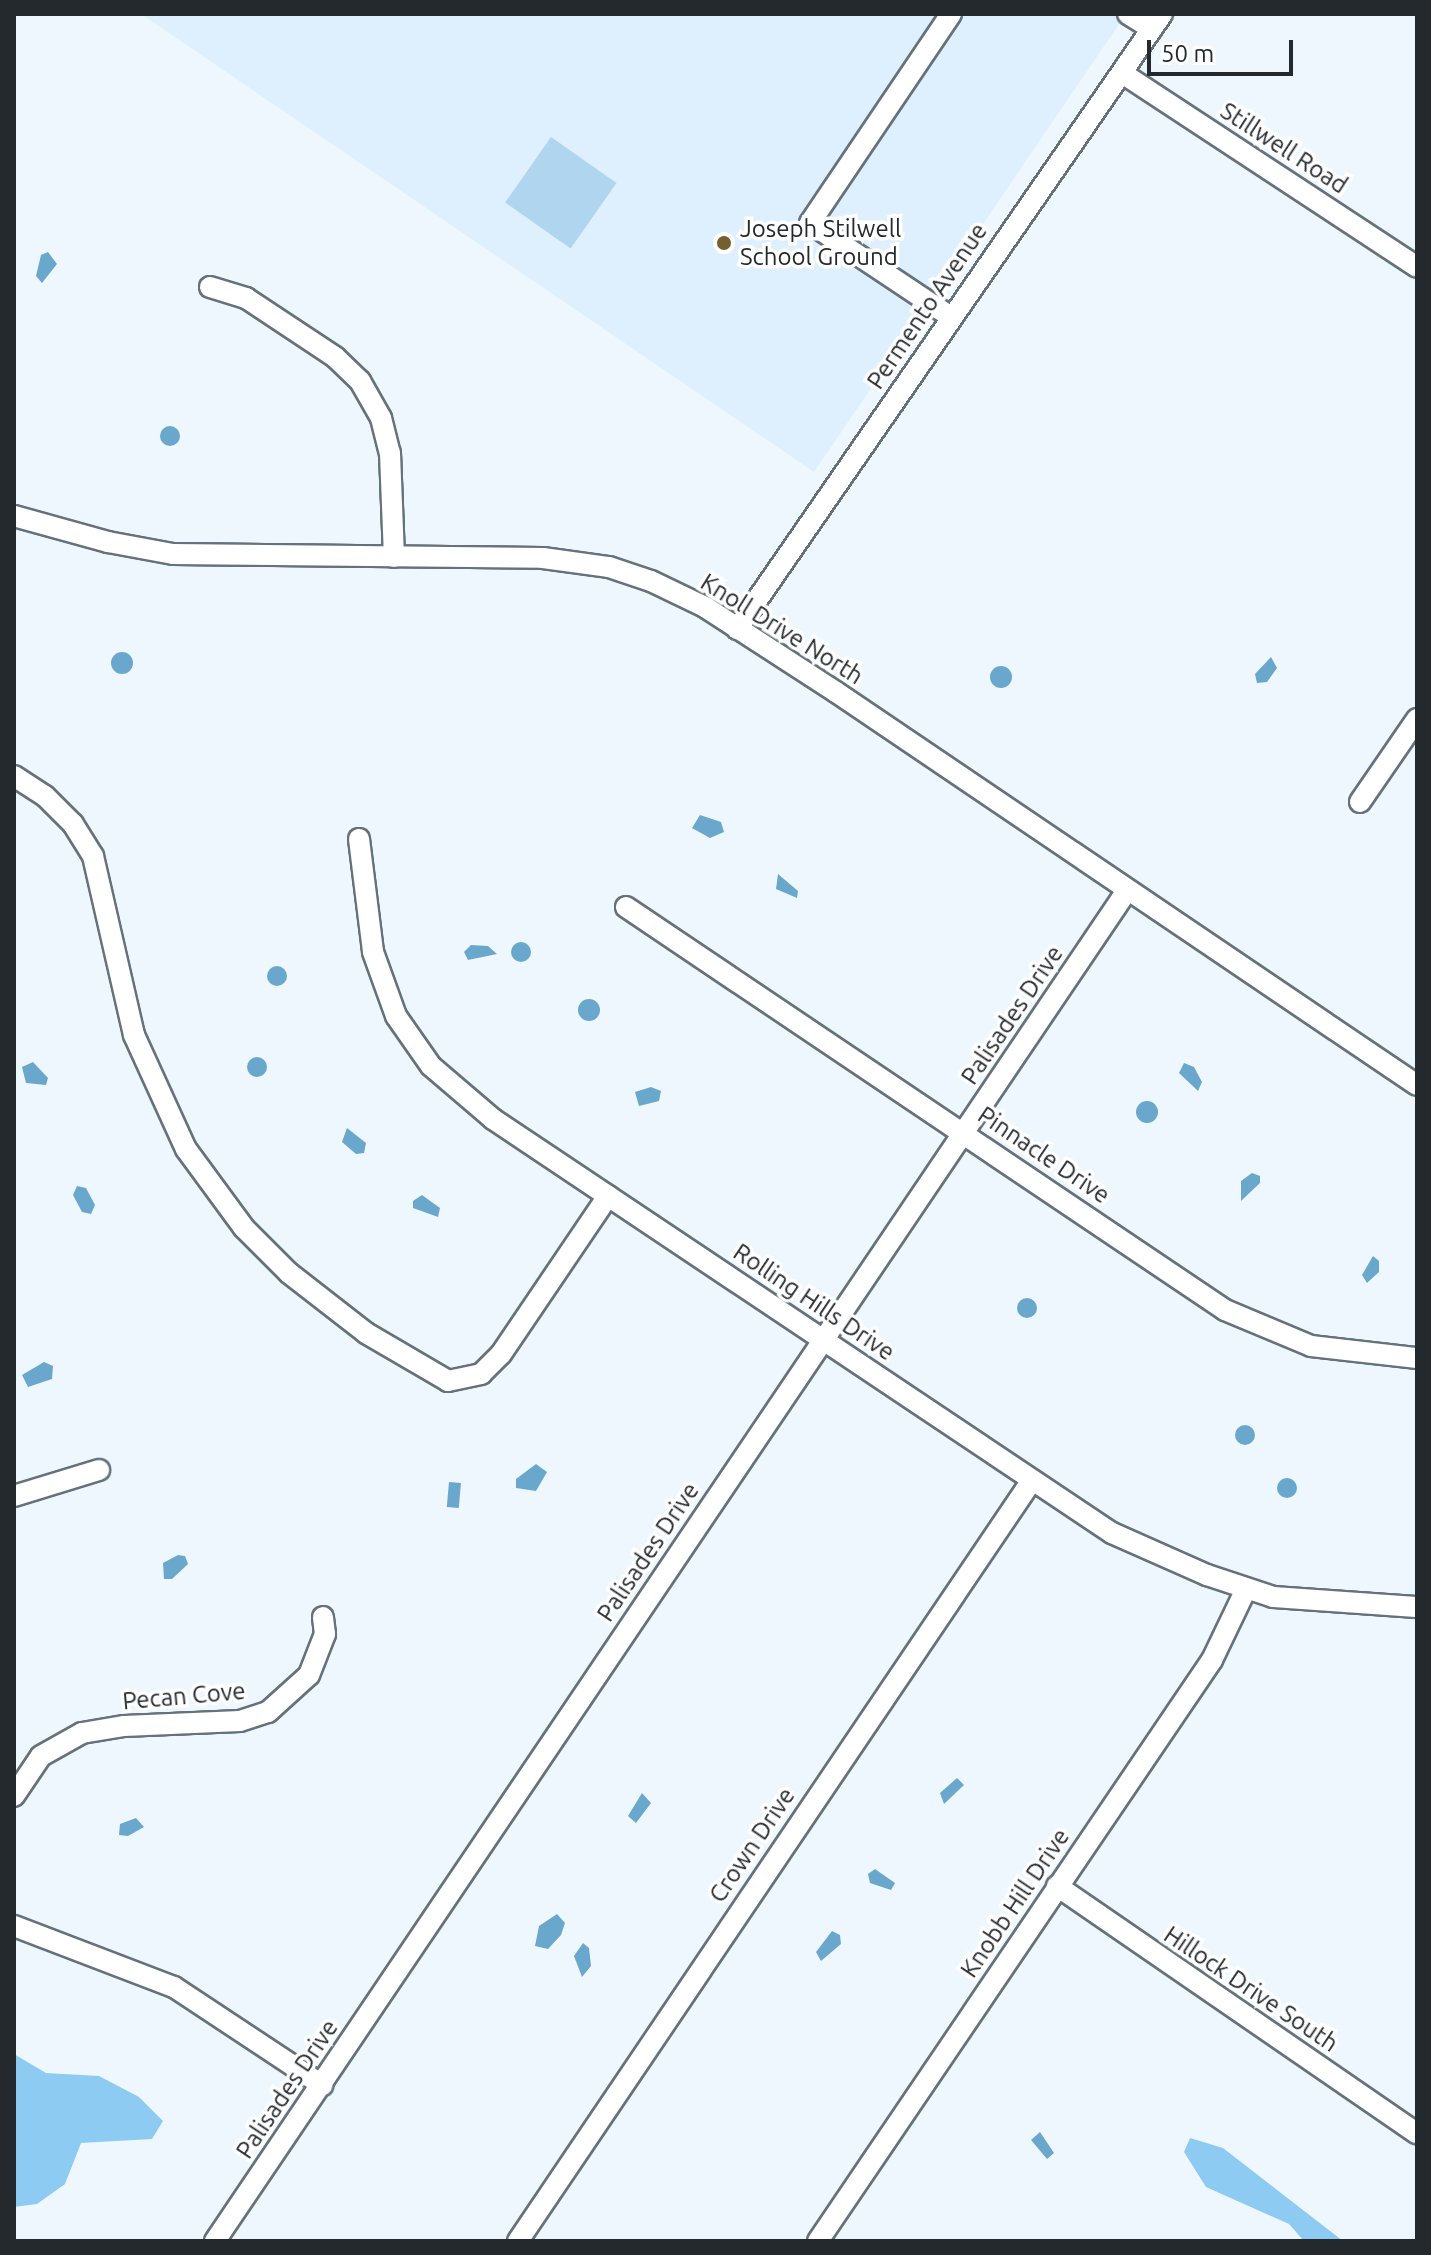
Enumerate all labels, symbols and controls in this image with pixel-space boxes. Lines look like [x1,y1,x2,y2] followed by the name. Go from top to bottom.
[1151,24,1297,74] scale bar
[1161,40,1214,67] text: 50 m
[1215,96,1353,200] street label: Stillwell Road
[740,215,901,271] place label: Joseph Stilwell School Ground
[861,218,993,394] street label: Permento Avenue
[715,234,733,252] marker: Joseph Stilwell School Ground
[695,567,869,691] street label: Knoll Drive North
[955,940,1069,1090] street label: Palisades Drive
[973,1100,1115,1210] street label: Pinnacle Drive
[728,1237,900,1367] street label: Rolling Hills Drive
[591,1477,705,1627] street label: Palisades Drive
[121,1676,247,1716] street label: Pecan Cove
[703,1782,801,1908] street label: Crown Drive
[955,1823,1075,1983] street label: Knobb Hill Drive
[1159,1920,1343,2058] street label: Hillock Drive South
[230,2014,344,2164] street label: Palisades Drive

